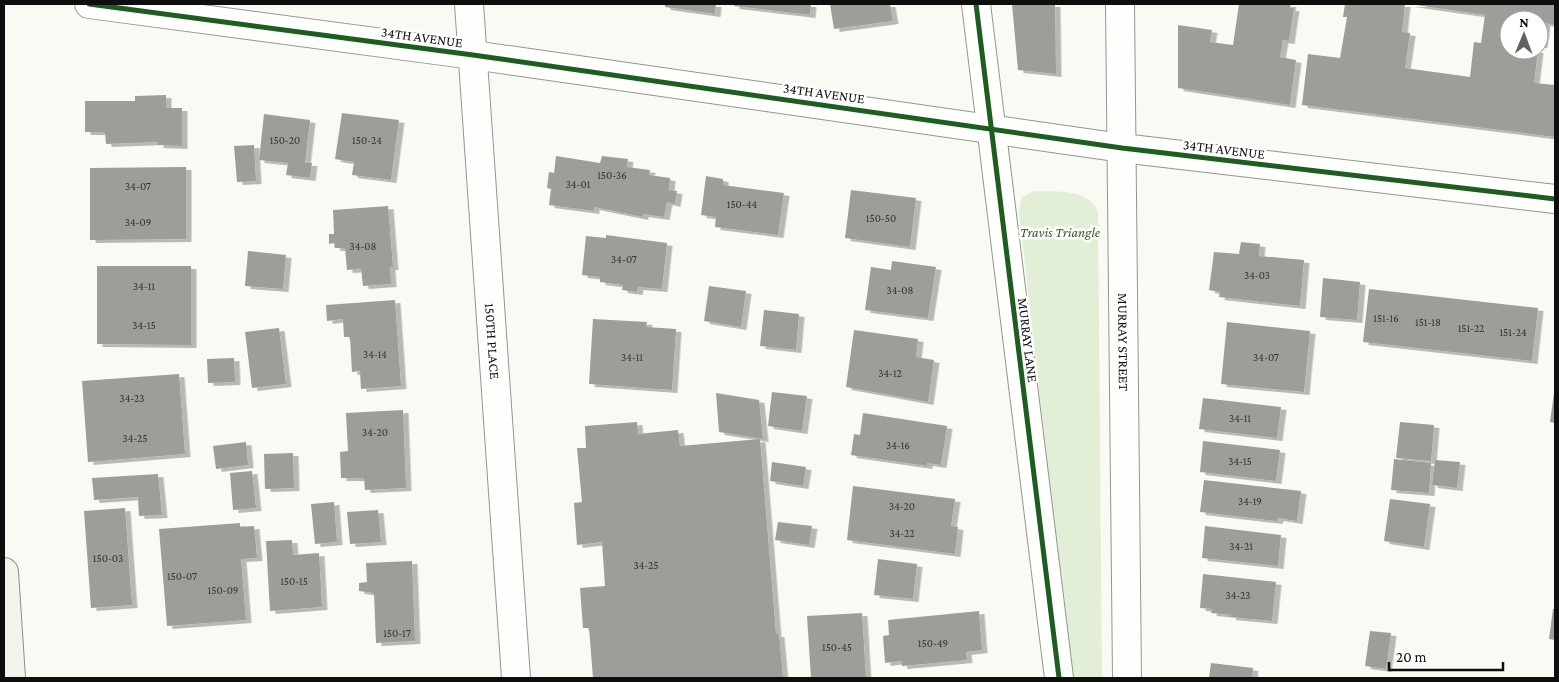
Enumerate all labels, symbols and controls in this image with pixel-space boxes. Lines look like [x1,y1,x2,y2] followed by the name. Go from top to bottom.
[1499,10,1549,60] north arrow
[1519,14,1530,30] text: N
[380,23,464,51] street label: 34TH AVENUE
[782,79,866,107] street label: 34TH AVENUE
[270,134,300,146] house number: 150-20
[352,134,382,146] house number: 150-24
[1182,136,1266,162] street label: 34TH AVENUE
[597,169,627,181] house number: 150-36
[566,178,591,190] house number: 34-01
[125,180,151,192] house number: 34-07
[727,198,758,210] house number: 150-44
[866,212,896,224] house number: 150-50
[125,216,151,228] house number: 34-09
[1020,224,1101,240] park label: Travis Triangle
[350,240,377,252] house number: 34-08
[611,253,637,265] house number: 34-07
[1244,269,1270,281] house number: 34-03
[133,280,155,292] house number: 34-11
[887,284,914,296] house number: 34-08
[1115,293,1132,391] street label: MURRAY STREET
[1015,297,1041,384] street label: MURRAY LANE
[482,303,503,380] street label: 150TH PLACE
[1373,312,1399,324] house number: 151-16
[1415,316,1441,328] house number: 151-18
[132,319,156,331] house number: 34-15
[1458,322,1484,334] house number: 151-22
[1499,326,1527,338] house number: 151-24
[363,348,387,360] house number: 34-14
[621,351,643,363] house number: 34-11
[1253,351,1279,363] house number: 34-07
[878,367,902,379] house number: 34-12
[119,392,145,404] house number: 34-23
[1229,412,1251,424] house number: 34-11
[362,426,388,438] house number: 34-20
[122,432,148,444] house number: 34-25
[886,439,910,451] house number: 34-16
[1228,455,1252,467] house number: 34-15
[1238,495,1262,507] house number: 34-19
[889,500,915,512] house number: 34-20
[889,527,915,539] house number: 34-22
[1229,540,1253,552] house number: 34-21
[93,552,123,564] house number: 150-03
[633,559,659,571] house number: 34-25
[167,570,197,582] house number: 150-07
[280,575,308,587] house number: 150-15
[208,584,238,596] house number: 150-09
[1225,589,1251,601] house number: 34-23
[383,627,411,639] house number: 150-17
[918,637,948,649] house number: 150-49
[1389,640,1503,672] scale bar
[822,641,852,653] house number: 150-45
[1396,649,1427,665] text: 20 m

